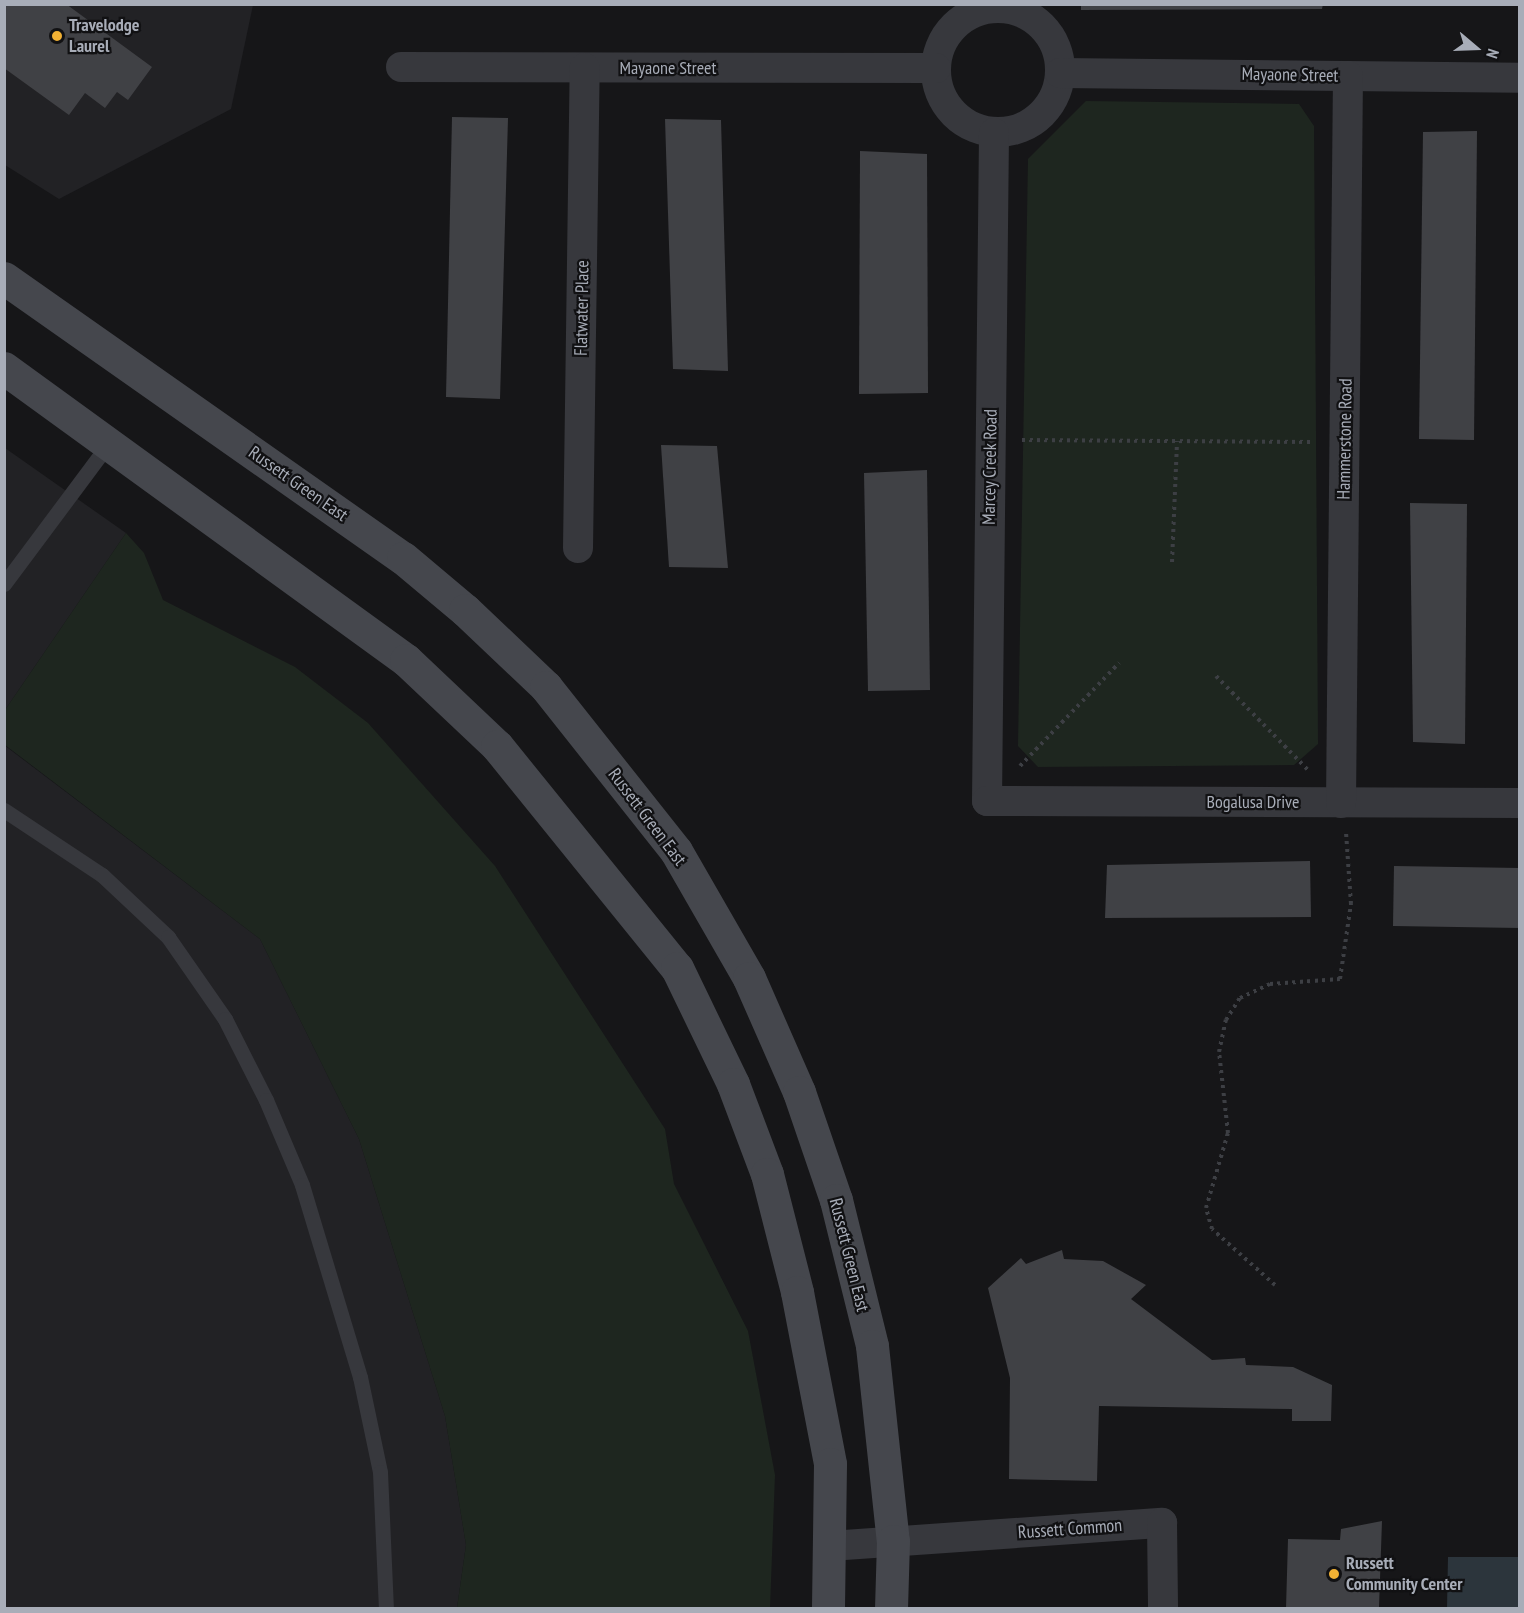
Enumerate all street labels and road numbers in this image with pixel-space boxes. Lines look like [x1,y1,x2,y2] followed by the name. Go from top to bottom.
[620,57,716,79] street label: Mayaone Street
[1241,63,1339,87] street label: Mayaone Street
[570,260,594,356] street label: Flatwater Place
[1333,378,1357,500] street label: Hammerstone Road
[978,409,1002,525] street label: Marcey Creek Road
[244,442,352,526] street label: Russett Green East
[603,764,691,870] street label: Russett Green East
[1206,791,1300,813] street label: Bogalusa Drive
[824,1196,874,1314] street label: Russett Green East
[1017,1515,1123,1543] street label: Russett Common

